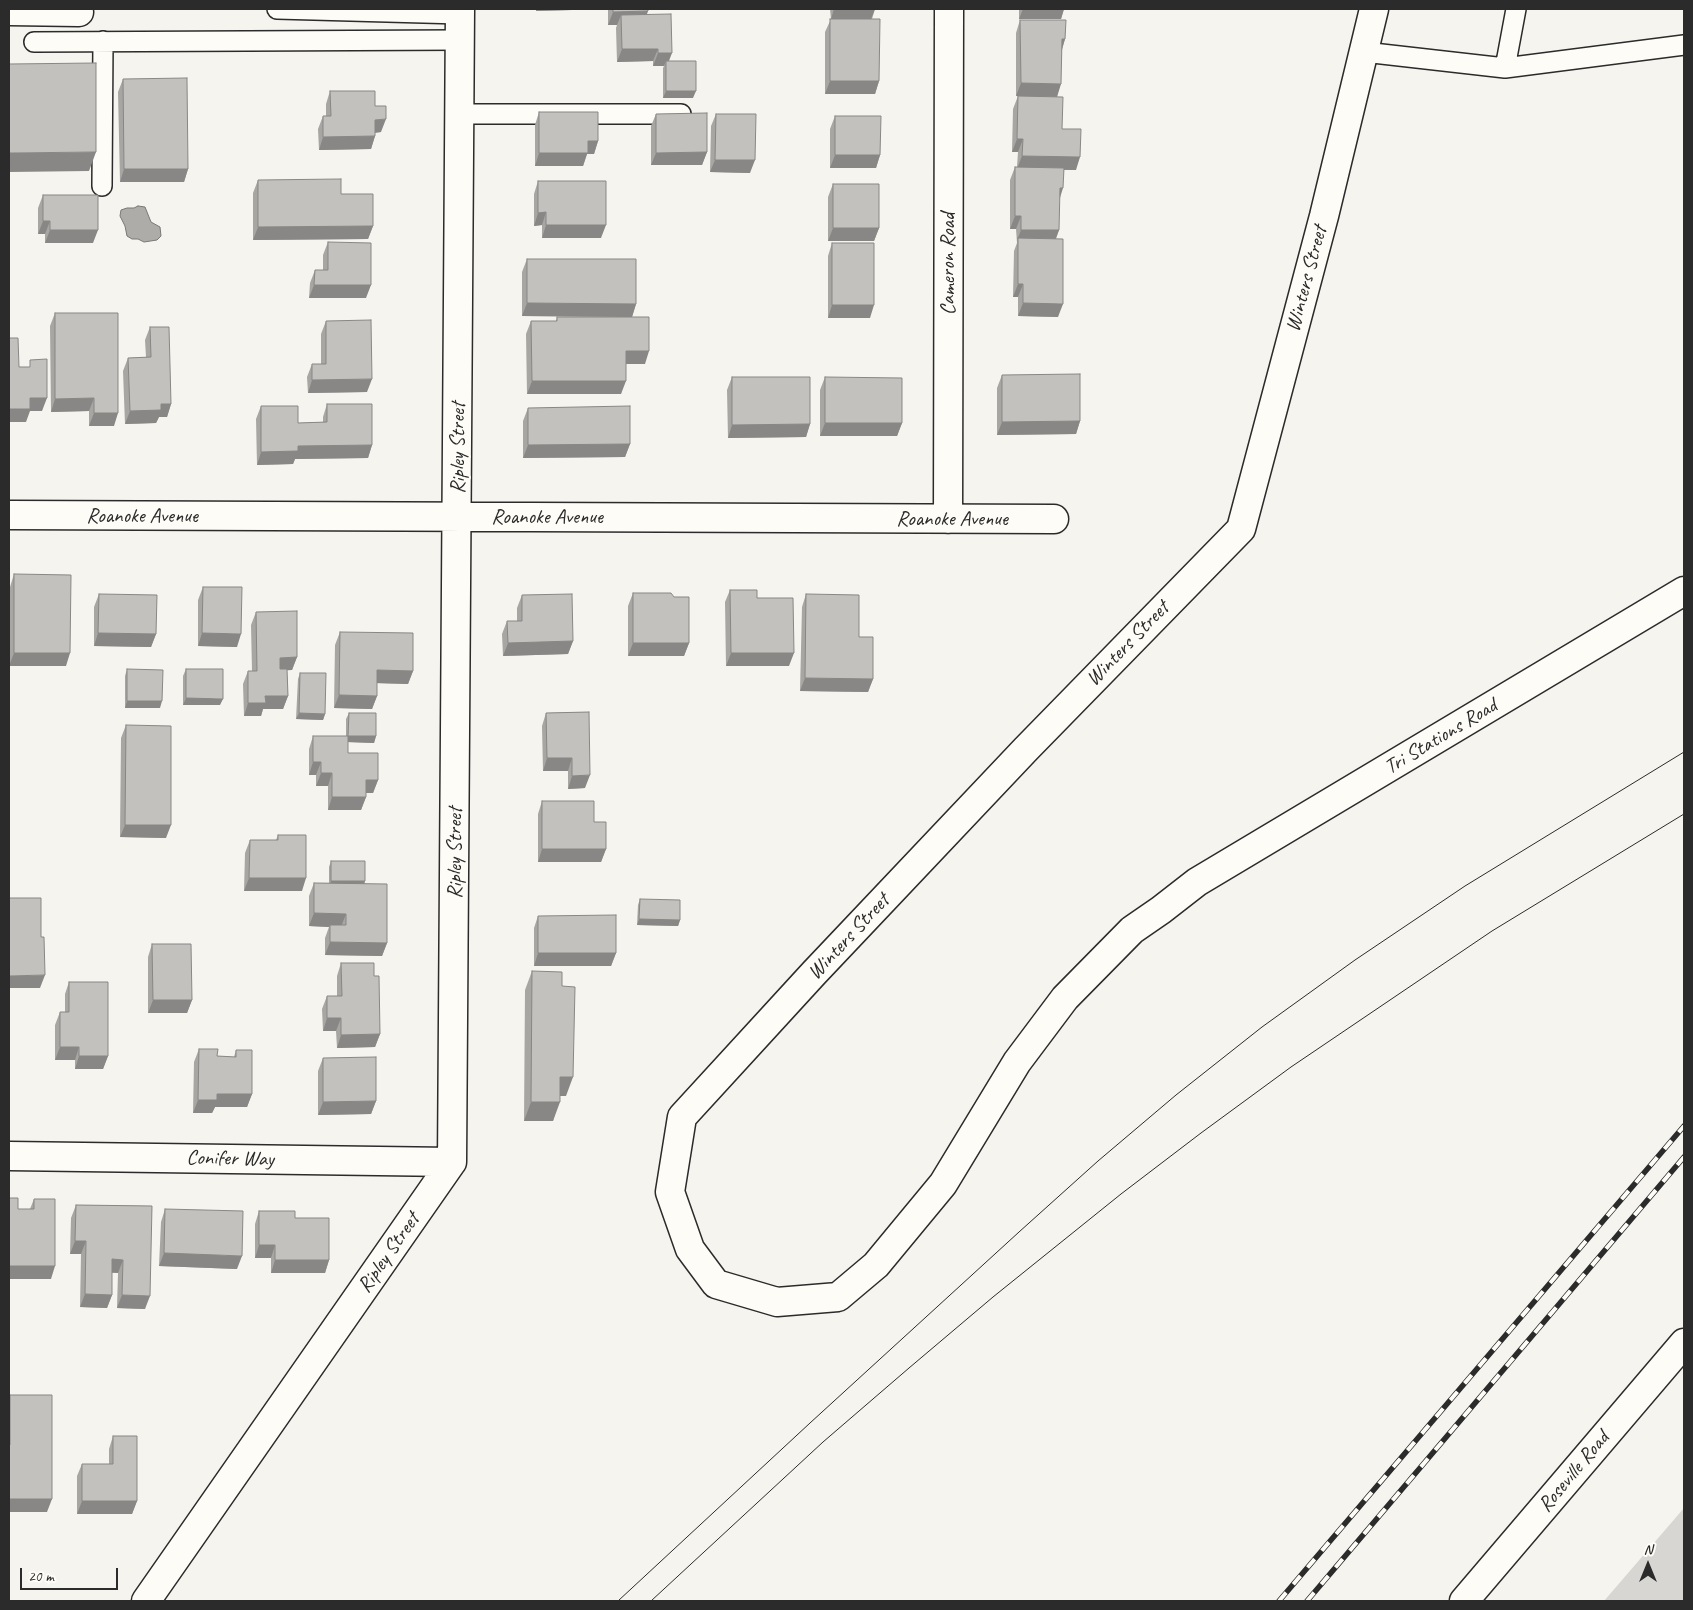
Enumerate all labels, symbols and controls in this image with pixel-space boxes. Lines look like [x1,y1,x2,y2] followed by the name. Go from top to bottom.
[935,213,961,315] street label: Cameron Road
[1281,223,1333,335] street label: Winters Street
[445,402,471,494] street label: Ripley Street
[86,503,198,529] street label: Roanoke Avenue
[491,504,603,530] street label: Roanoke Avenue
[896,506,1008,532] street label: Roanoke Avenue
[1081,596,1175,692] street label: Winters Street
[1380,694,1502,780] street label: Tri Stations Road
[442,807,468,899] street label: Ripley Street
[803,889,895,985] street label: Winters Street
[186,1146,274,1172] street label: Conifer Way
[352,1208,426,1298] street label: Ripley Street
[1533,1427,1615,1517] street label: Roseville Road
[1623,1540,1673,1590] north arrow
[1644,1541,1652,1558] text: N
[22,1558,120,1590] scale bar
[28,1567,54,1586] text: 20 m

